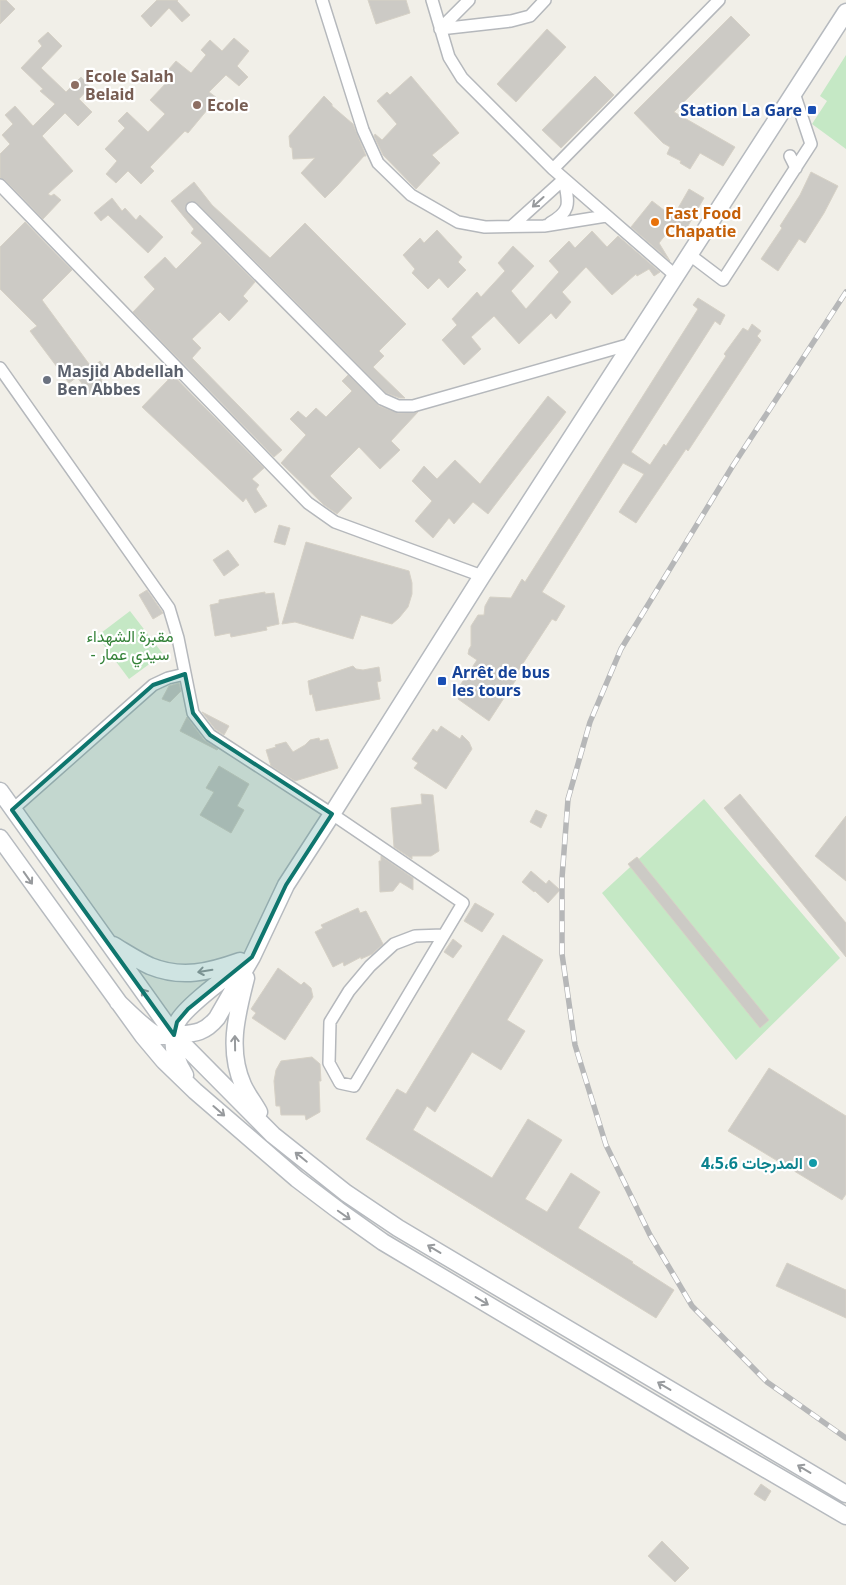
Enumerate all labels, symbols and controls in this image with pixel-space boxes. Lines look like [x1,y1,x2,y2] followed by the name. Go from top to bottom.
[85,65,174,105] place label: Ecole Salah Belaid
[69,79,81,91] marker: Ecole Salah Belaid
[207,94,249,116] place label: Ecole
[191,99,203,111] marker: Ecole
[680,99,802,121] place label: Station La Gare
[806,104,818,116] marker: Station La Gare
[531,196,544,208] one-way arrow
[665,202,741,242] place label: Fast Food Chapatie
[649,216,661,228] marker: Fast Food Chapatie
[57,360,184,400] place label: Masjid Abdellah Ben Abbes
[41,374,53,386] marker: Masjid Abdellah Ben Abbes
[86,625,174,668] park label: مقبرة الشهداء - سيدي عمار
[452,661,550,701] place label: Arrêt de bus les tours
[436,675,448,687] marker: Arrêt de bus les tours
[23,871,33,885] one-way arrow
[198,967,214,977] one-way arrow
[141,988,151,1002] one-way arrow
[230,1036,240,1052] one-way arrow
[212,1106,225,1117] one-way arrow
[294,1152,307,1163] one-way arrow
[701,1152,803,1174] place label: المدرجات 4،5،6
[807,1157,819,1169] marker: المدرجات 4،5،6
[337,1210,351,1220] one-way arrow
[428,1244,442,1254] one-way arrow
[474,1296,489,1306] one-way arrow
[658,1380,672,1390] one-way arrow
[798,1463,812,1473] one-way arrow

